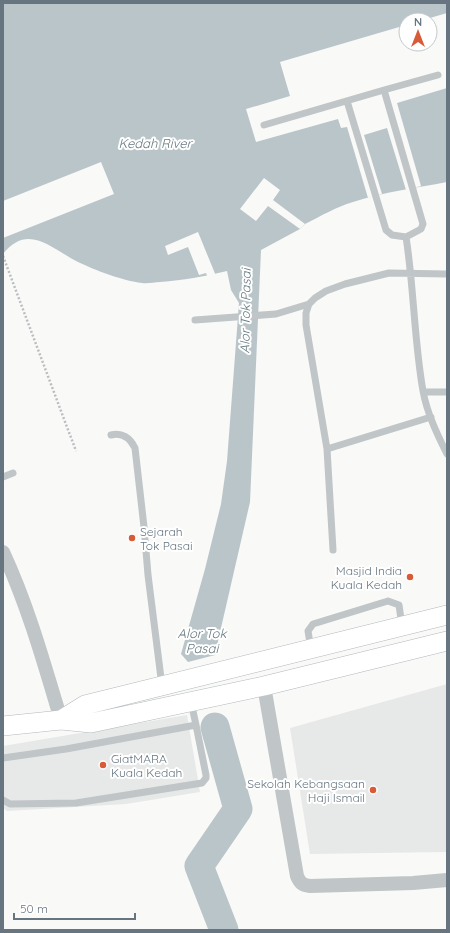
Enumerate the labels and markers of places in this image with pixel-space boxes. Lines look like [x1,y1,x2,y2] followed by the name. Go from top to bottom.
[140,524,193,553] place label: Sejarah Tok Pasai
[127,533,137,543] marker: Sejarah Tok Pasai
[331,563,402,592] place label: Masjid India Kuala Kedah
[405,572,415,582] marker: Masjid India Kuala Kedah
[111,751,182,780] place label: GiatMARA Kuala Kedah
[98,760,108,770] marker: GiatMARA Kuala Kedah
[247,776,365,805] place label: Sekolah Kebangsaan Haji Ismail
[368,785,378,795] marker: Sekolah Kebangsaan Haji Ismail

